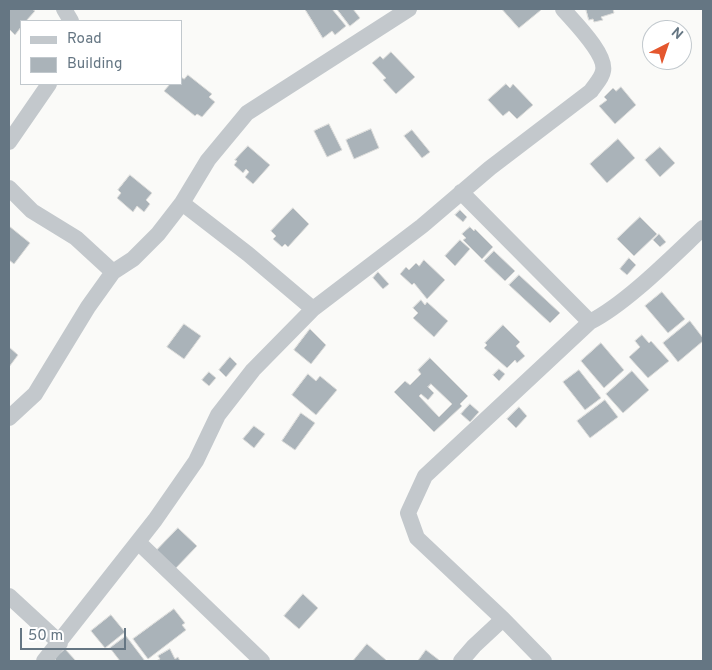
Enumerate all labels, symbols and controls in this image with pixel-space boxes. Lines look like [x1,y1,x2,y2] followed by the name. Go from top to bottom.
[20,20,182,85] legend
[642,20,692,70] north arrow
[667,24,686,44] text: N
[67,30,102,49] text: Road
[67,55,122,74] text: Building
[22,618,129,650] scale bar
[28,627,63,646] text: 50 m

